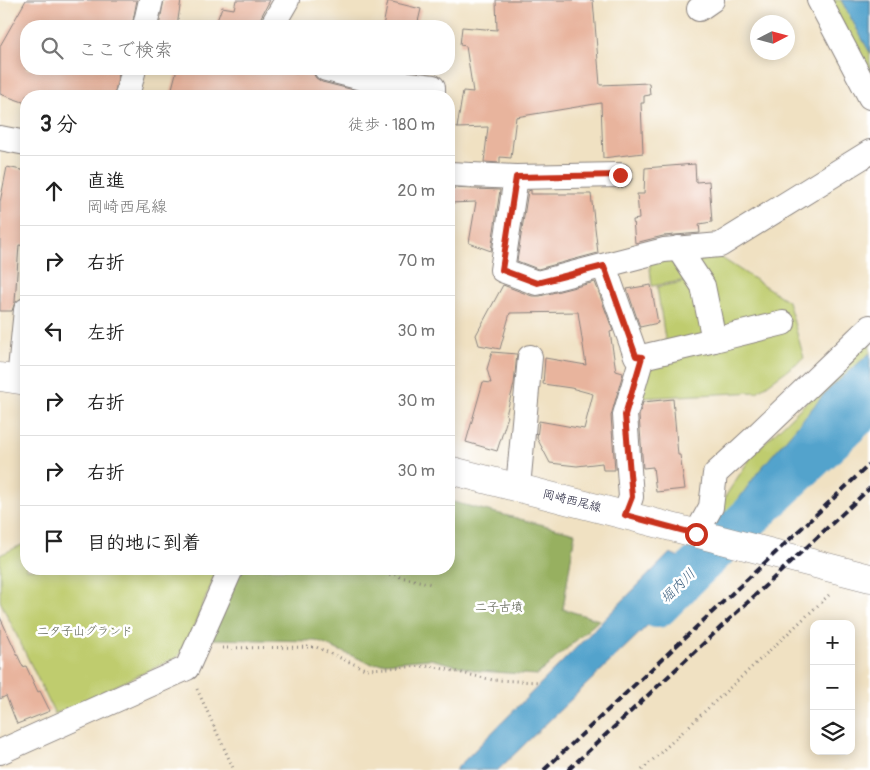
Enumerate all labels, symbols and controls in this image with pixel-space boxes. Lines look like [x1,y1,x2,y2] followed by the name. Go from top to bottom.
[750,15,795,60] north arrow
[20,20,455,75] search box
[38,34,66,62] icon: search
[78,38,173,62] text: ここで検索
[40,111,77,138] text: 3 分
[348,115,435,135] text: 徒歩 · 180 m
[609,164,632,187] route end
[87,169,125,193] text: 直進
[40,177,68,205] icon: ahead
[397,181,435,201] text: 20 m
[87,197,167,217] text: 岡崎西尾線
[40,247,68,275] icon: right
[87,251,125,275] text: 右折
[398,251,435,271] text: 70 m
[40,317,68,345] icon: left
[87,321,125,345] text: 左折
[397,321,435,341] text: 30 m
[40,387,68,415] icon: right
[87,391,125,415] text: 右折
[397,391,435,411] text: 30 m
[40,457,68,485] icon: right
[87,461,125,485] text: 右折
[397,461,435,481] text: 30 m
[541,486,603,516] street label: 岡崎西尾線
[685,523,708,546] route start
[40,527,68,555] icon: arrive
[87,531,201,555] text: 目的地に到着
[657,565,699,607] water label: 堀内川
[475,600,523,615] park label: 二子古墳
[810,620,855,755] map controls
[810,620,855,665] button: +
[37,624,133,639] park label: 二タ子山グランド
[810,665,855,710] button: −
[810,710,855,755] button: layers

